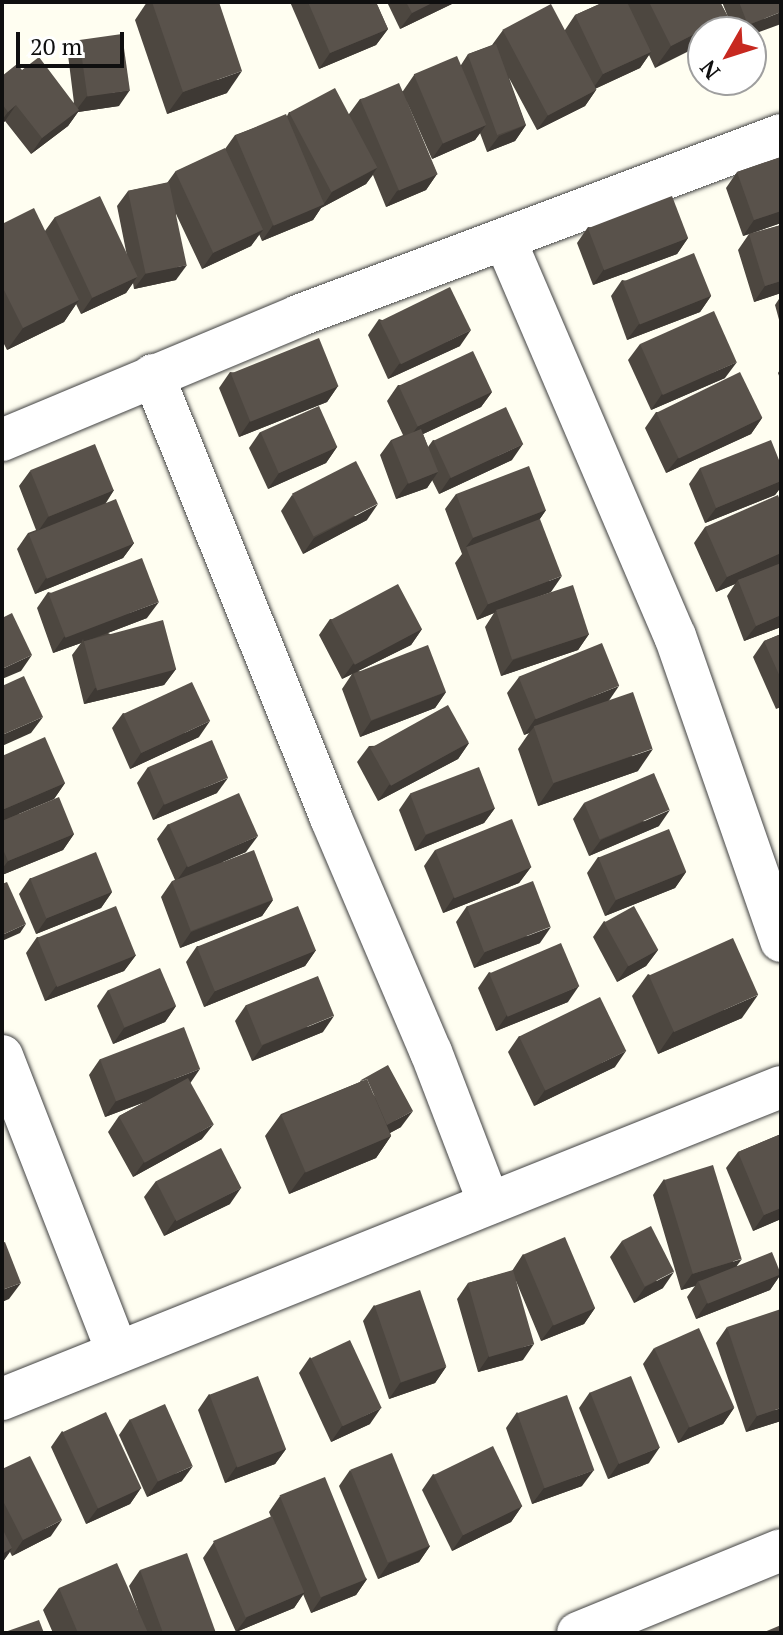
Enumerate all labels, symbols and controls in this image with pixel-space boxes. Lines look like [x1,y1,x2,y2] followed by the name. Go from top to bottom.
[20,16,128,66] scale bar
[687,16,767,96] north arrow
[30,30,82,62] text: 20 m
[693,55,726,86] text: N

